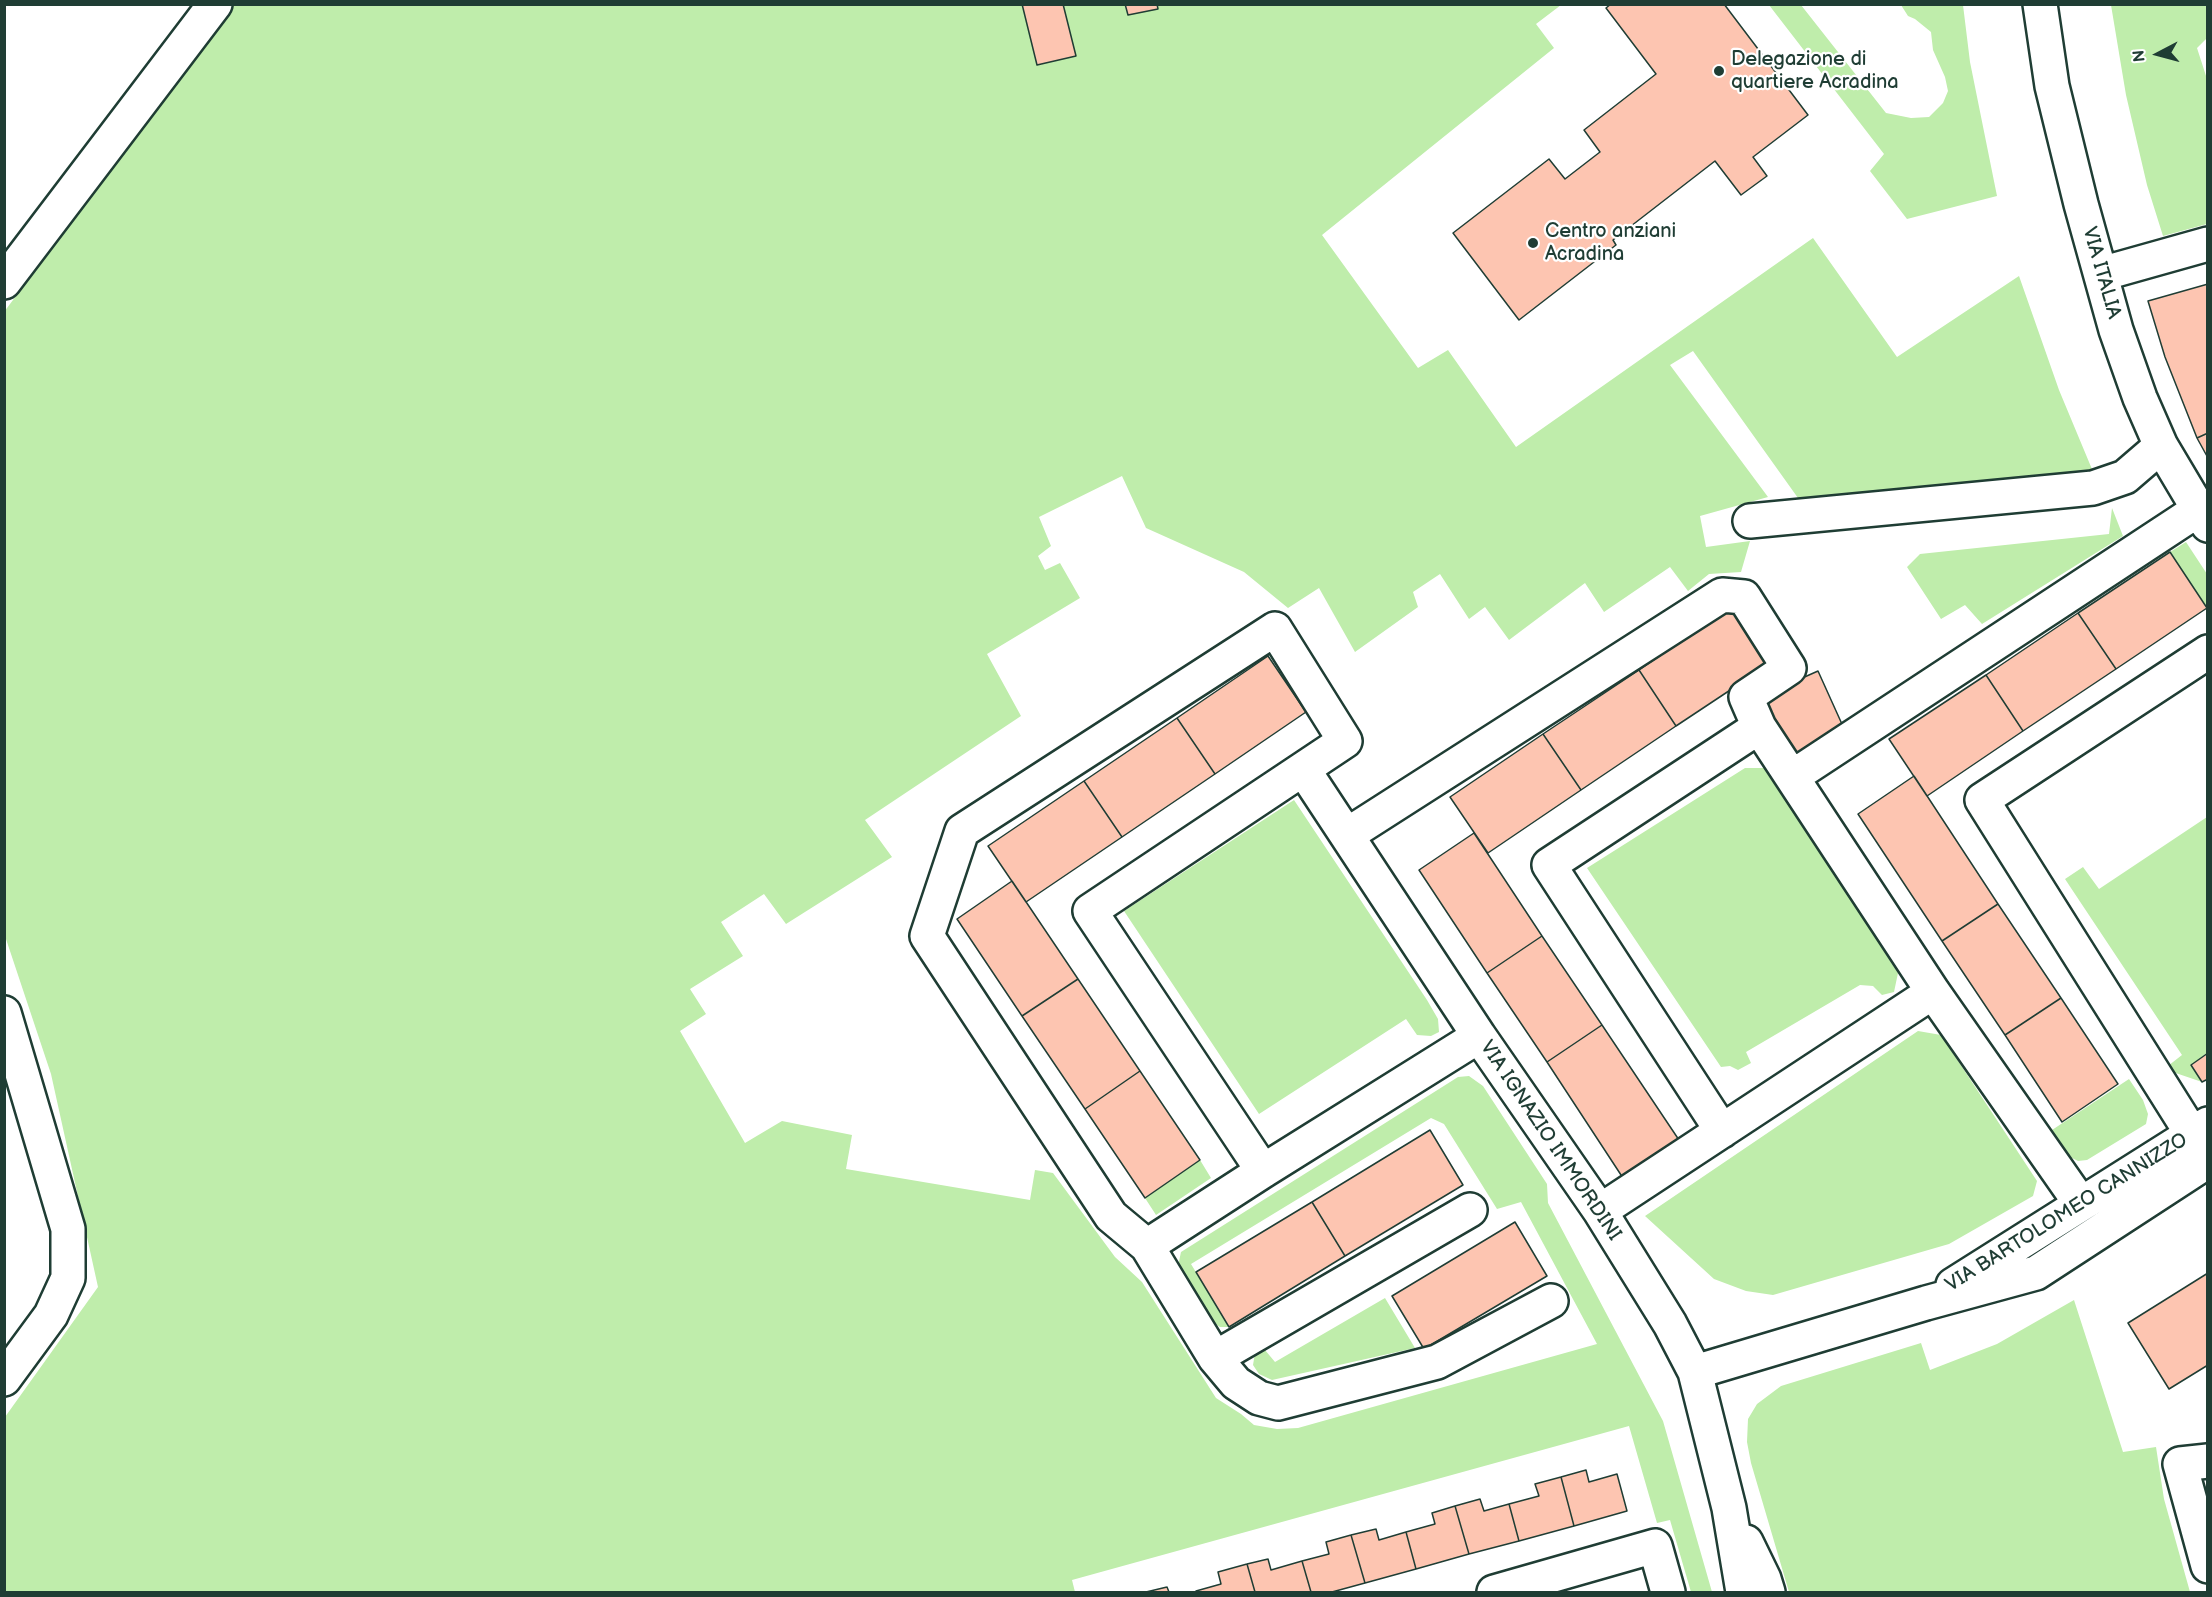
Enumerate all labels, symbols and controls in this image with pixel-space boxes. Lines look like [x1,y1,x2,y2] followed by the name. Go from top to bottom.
[2128,24,2188,84] north arrow
[1731,48,1899,95] place label: Delegazione di quartiere Acradina
[2130,49,2150,63] text: N
[1712,64,1726,78] marker: Delegazione di quartiere Acradina
[1545,220,1676,267] place label: Centro anziani Acradina
[2076,224,2126,322] street label: VIA ITALIA
[1526,236,1540,250] marker: Centro anziani Acradina
[1474,1036,1626,1246] street label: VIA IGNAZIO IMMORDINI
[1942,1128,2192,1298] street label: VIA BARTOLOMEO CANNIZZO

